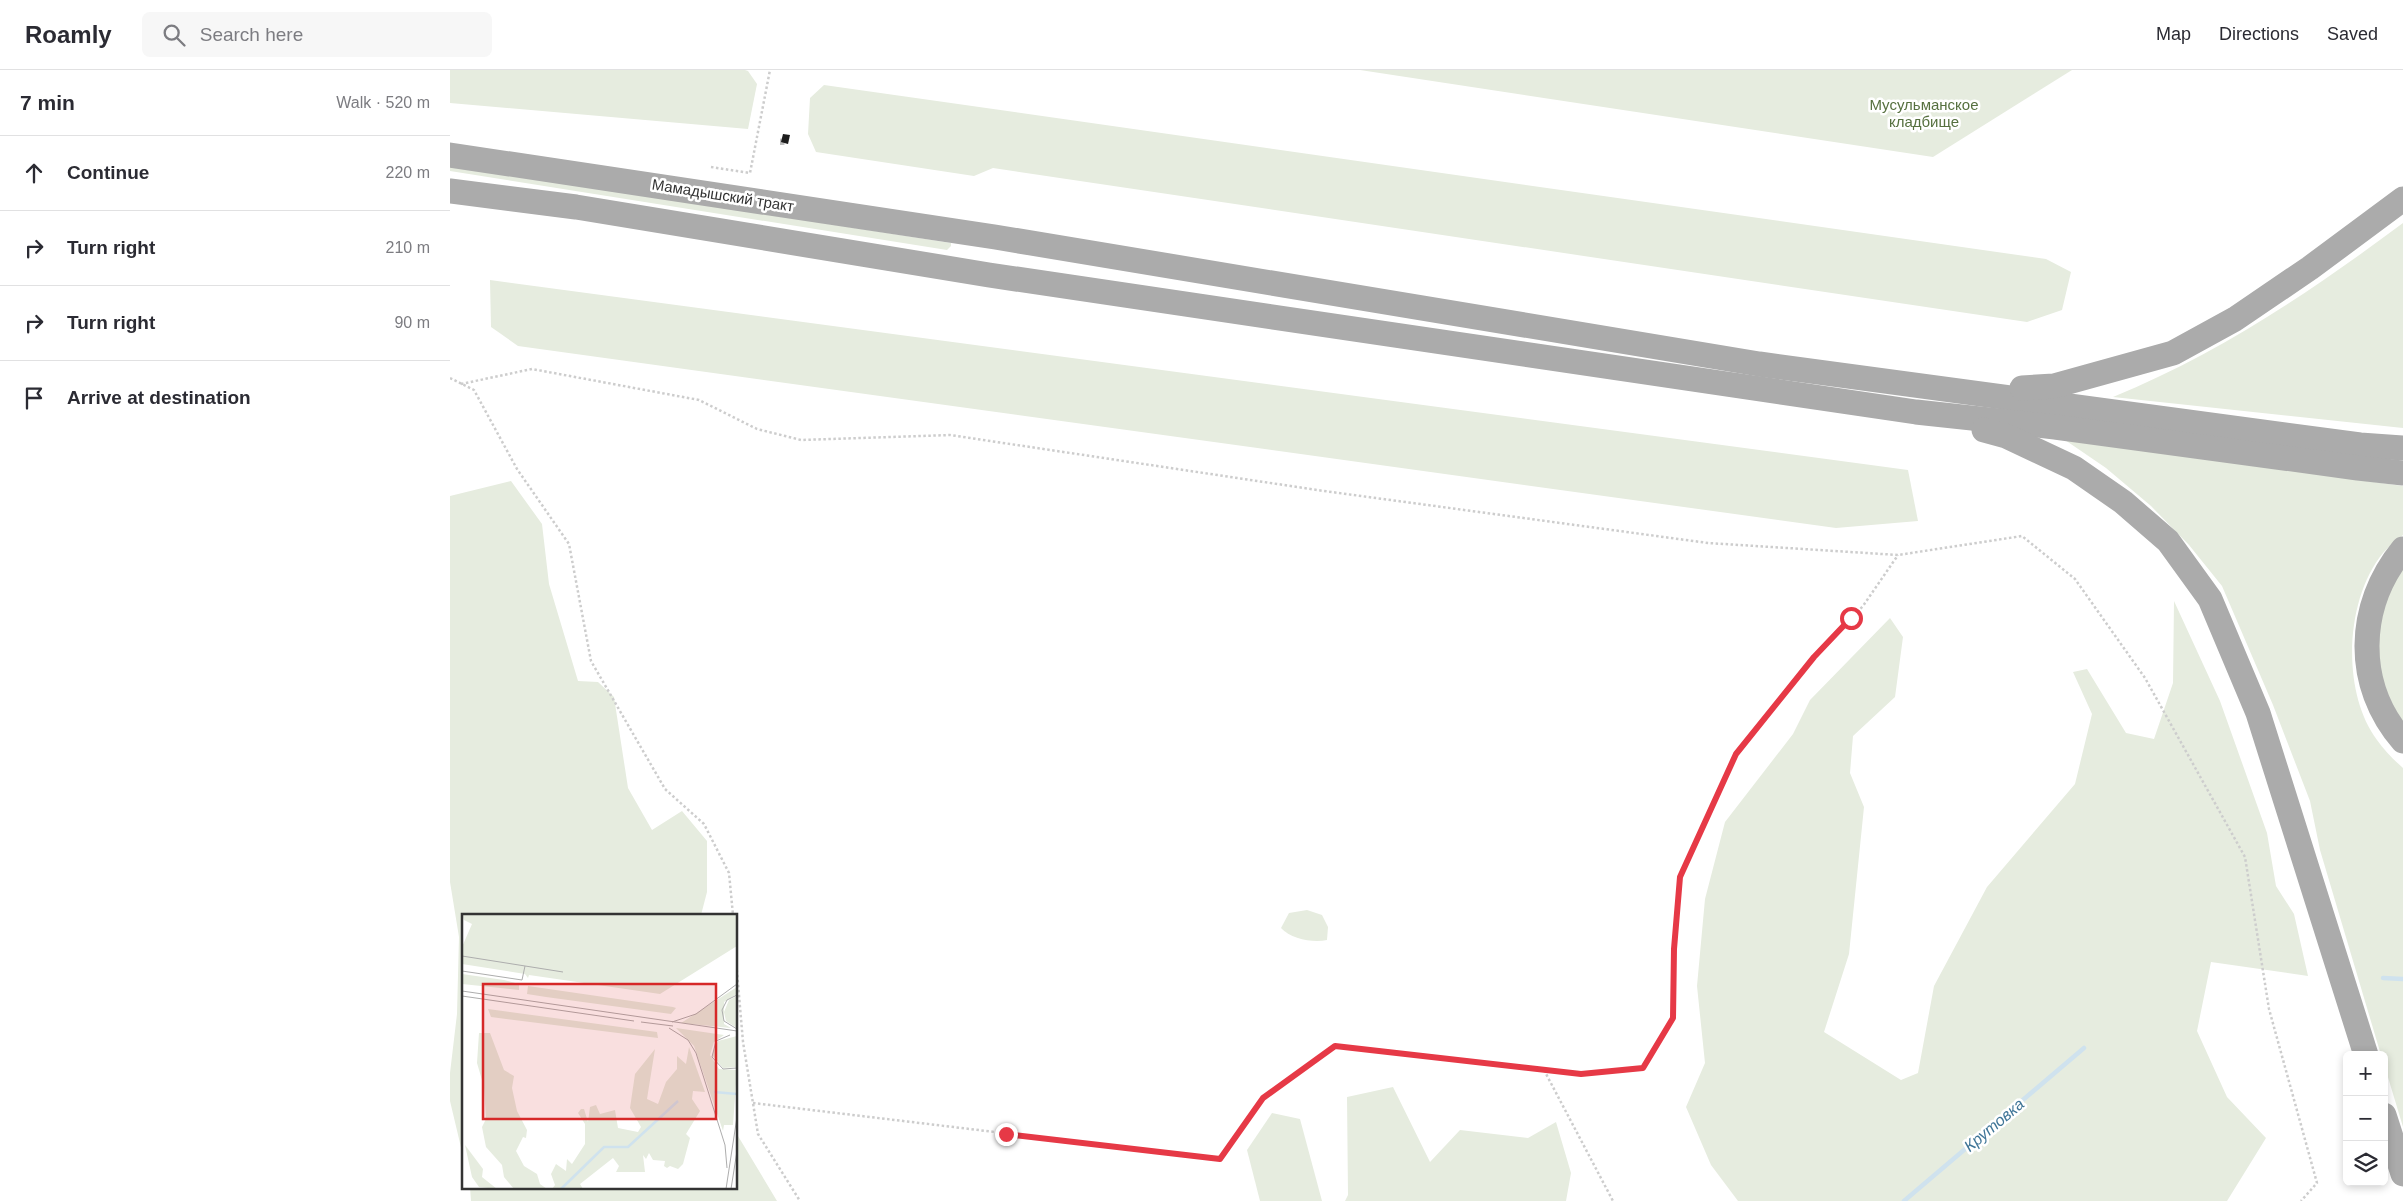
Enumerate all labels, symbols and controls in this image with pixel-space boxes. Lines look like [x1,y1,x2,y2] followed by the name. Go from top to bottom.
[142,12,492,57] search box
[25,21,112,48] text: Roamly
[160,21,188,49] icon: search
[200,24,303,45] text: Search here
[2156,24,2191,44] text: Map
[2219,24,2299,44] text: Directions
[2327,24,2378,44] text: Saved
[20,91,75,114] text: 7 min
[336,94,430,111] text: Walk · 520 m
[1869,96,1979,130] park label: Мусульманское кладбище
[20,159,48,187] icon: ahead
[67,162,149,183] text: Continue
[386,164,430,181] text: 220 m
[651,175,795,215] street label: Мамадышский тракт
[20,234,48,262] icon: right
[67,237,155,258] text: Turn right
[386,239,430,256] text: 210 m
[20,309,48,337] icon: right
[67,312,155,333] text: Turn right
[394,314,430,331] text: 90 m
[20,384,48,412] icon: arrive
[67,387,251,408] text: Arrive at destination
[1840,607,1863,630] route start
[462,914,738,1188] inset map
[2343,1051,2388,1186] map controls
[2343,1051,2388,1096] button: +
[1961,1095,2027,1155] water label: Крутовка
[2343,1096,2388,1141] button: −
[995,1123,1018,1146] route end
[2343,1141,2388,1186] button: layers

